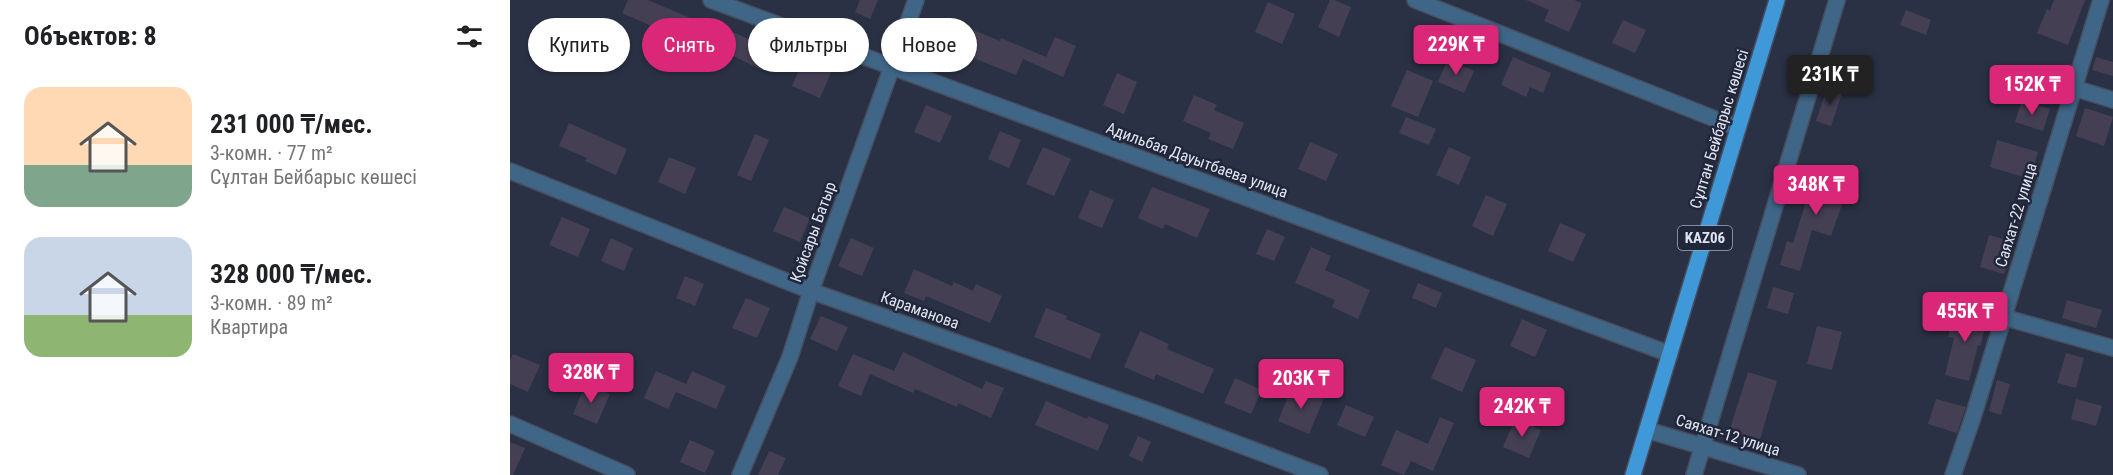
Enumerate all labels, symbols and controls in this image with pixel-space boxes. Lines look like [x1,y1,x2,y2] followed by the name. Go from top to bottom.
[528,18,630,72] chip: Купить
[642,18,736,72] chip: Снять
[748,18,869,72] chip: Фильтры
[881,18,977,72] chip: Новое
[453,20,486,53] icon: filters
[24,21,157,51] text: Объектов: 8
[1407,25,1505,76] pin: 229K ₸
[1428,32,1484,56] text: 229K ₸
[1686,47,1752,211] street label: Сұлтан Бейбарыс көшесі
[1781,55,1879,106] pin: 231K ₸
[1802,62,1858,86] text: 231K ₸
[1983,65,2081,116] pin: 152K ₸
[2004,72,2060,96] text: 152K ₸
[210,109,373,139] text: 231 000 ₸/мес.
[72,111,144,183] icon: home
[1104,118,1290,202] street label: Адильбая Дауытбаева улица
[210,141,333,165] text: 3-комн. · 77 m²
[1991,161,2041,269] street label: Саяхат-22 улица
[210,165,417,189] text: Сұлтан Бейбарыс көшесі
[1767,165,1865,216] pin: 348K ₸
[1788,172,1844,196] text: 348K ₸
[786,179,840,285] street label: Қойсары Батыр
[1678,226,1732,250] road number: KAZ06
[210,259,373,289] text: 328 000 ₸/мес.
[72,261,144,333] icon: home
[878,287,962,333] street label: Караманова
[210,291,333,315] text: 3-комн. · 89 m²
[1916,292,2014,343] pin: 455K ₸
[1937,299,1993,323] text: 455K ₸
[210,315,288,339] text: Квартира
[542,353,640,404] pin: 328K ₸
[1252,359,1350,410] pin: 203K ₸
[563,360,619,384] text: 328K ₸
[1273,366,1329,390] text: 203K ₸
[1473,387,1571,438] pin: 242K ₸
[1494,394,1550,418] text: 242K ₸
[1674,410,1782,460] street label: Саяхат-12 улица

